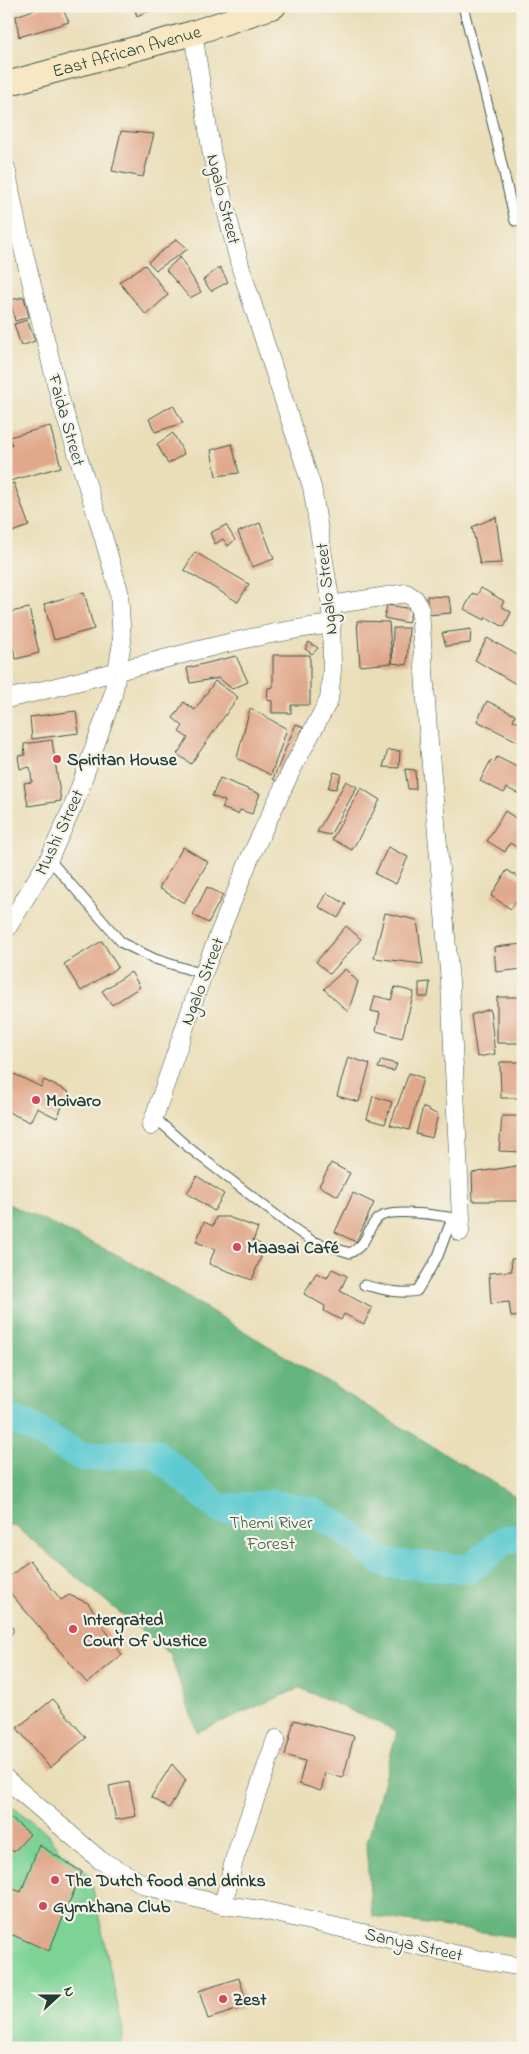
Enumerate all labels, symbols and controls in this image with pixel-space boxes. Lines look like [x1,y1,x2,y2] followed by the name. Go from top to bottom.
[50,20,206,86] street label: East African Avenue
[197,152,246,248] street label: Ngalo Street
[39,371,91,469] street label: Faida Street
[310,541,347,636] street label: Ngalo Street
[67,748,178,774] place label: Spiritan House
[51,753,63,765] marker: Spiritan House
[30,786,92,880] street label: Mushi Street
[175,934,233,1030] street label: Ngalo Street
[46,1089,101,1115] place label: Moivaro
[30,1094,42,1106] marker: Moivaro
[247,1236,340,1262] place label: Maasai Café
[231,1241,243,1253] marker: Maasai Café
[230,1511,313,1558] park label: Themi River Forest
[83,1608,208,1655] place label: Intergrated Court Of Justice
[67,1623,79,1635] marker: Intergrated Court Of Justice
[65,1869,266,1895] place label: The Dutch food and drinks
[49,1874,61,1886] marker: The Dutch food and drinks
[53,1895,171,1922] place label: Gymkhana Club
[37,1900,49,1912] marker: Gymkhana Club
[362,1922,465,1970] street label: Sanya Street
[32,1972,82,2022] north arrow
[57,1984,80,2000] text: N
[233,1988,267,2014] place label: Zest
[217,1993,229,2005] marker: Zest

